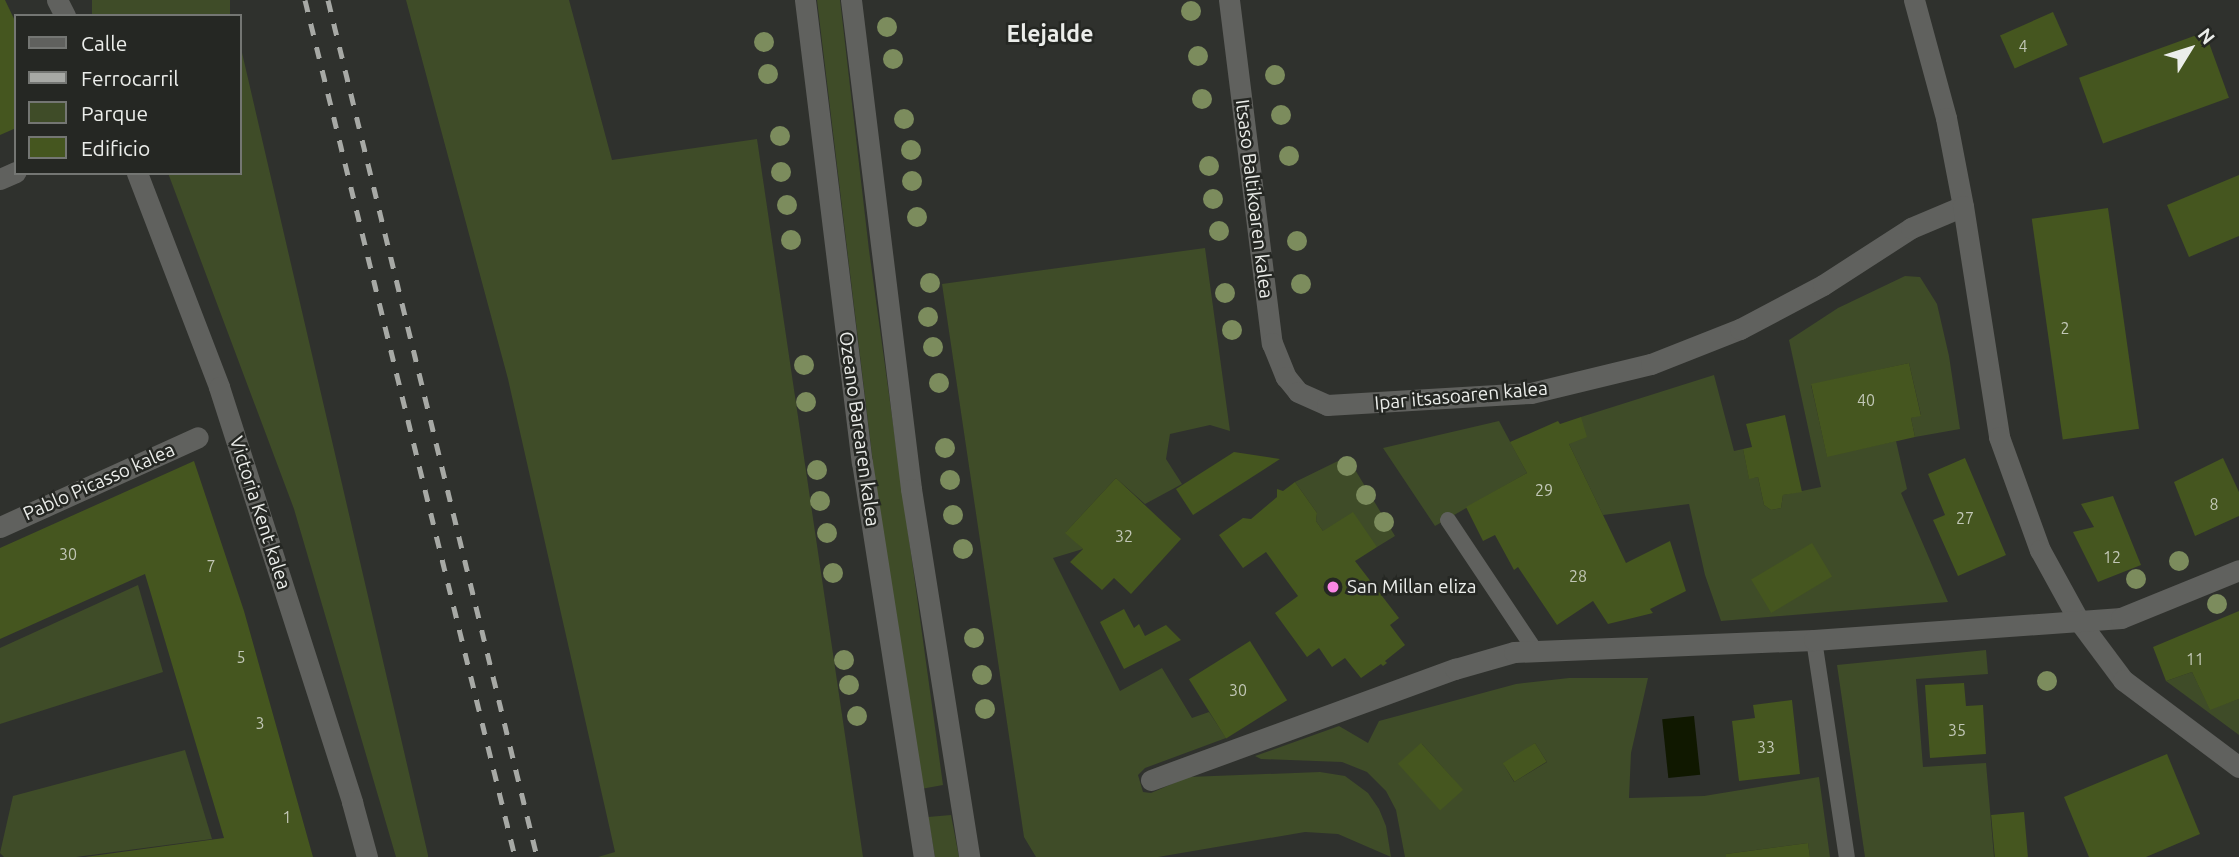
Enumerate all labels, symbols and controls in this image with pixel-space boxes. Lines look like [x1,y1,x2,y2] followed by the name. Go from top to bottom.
[14,14,242,175] legend
[2155,14,2225,84] north arrow
[1007,20,1093,48] district label: Elejalde
[2194,24,2220,48] text: N
[81,31,127,55] text: Calle
[2018,36,2028,56] house number: 4
[81,66,179,90] text: Ferrocarril
[1230,98,1278,300] street label: Itsaso Baltikoaren kalea
[81,101,148,125] text: Parque
[81,136,150,160] text: Edificio
[2060,318,2070,338] house number: 2
[834,330,884,528] street label: Ozeano Barearen kalea
[1373,377,1549,415] street label: Ipar itsasoaren kalea
[1857,390,1875,410] house number: 40
[224,434,296,592] street label: Victoria Kent kalea
[20,438,178,526] street label: Pablo Picasso kalea
[1535,480,1553,500] house number: 29
[2209,494,2219,514] house number: 8
[1956,508,1974,528] house number: 27
[1115,526,1133,546] house number: 32
[59,544,77,564] house number: 30
[2103,547,2121,567] house number: 12
[206,556,216,576] house number: 7
[1569,566,1587,586] house number: 28
[1347,576,1477,598] place label: San Millan eliza
[1325,579,1341,595] marker: San Millan eliza
[236,647,246,667] house number: 5
[2186,649,2204,669] house number: 11
[1229,680,1247,700] house number: 30
[255,713,265,733] house number: 3
[1948,720,1966,740] house number: 35
[1757,737,1775,757] house number: 33
[282,807,292,827] house number: 1

